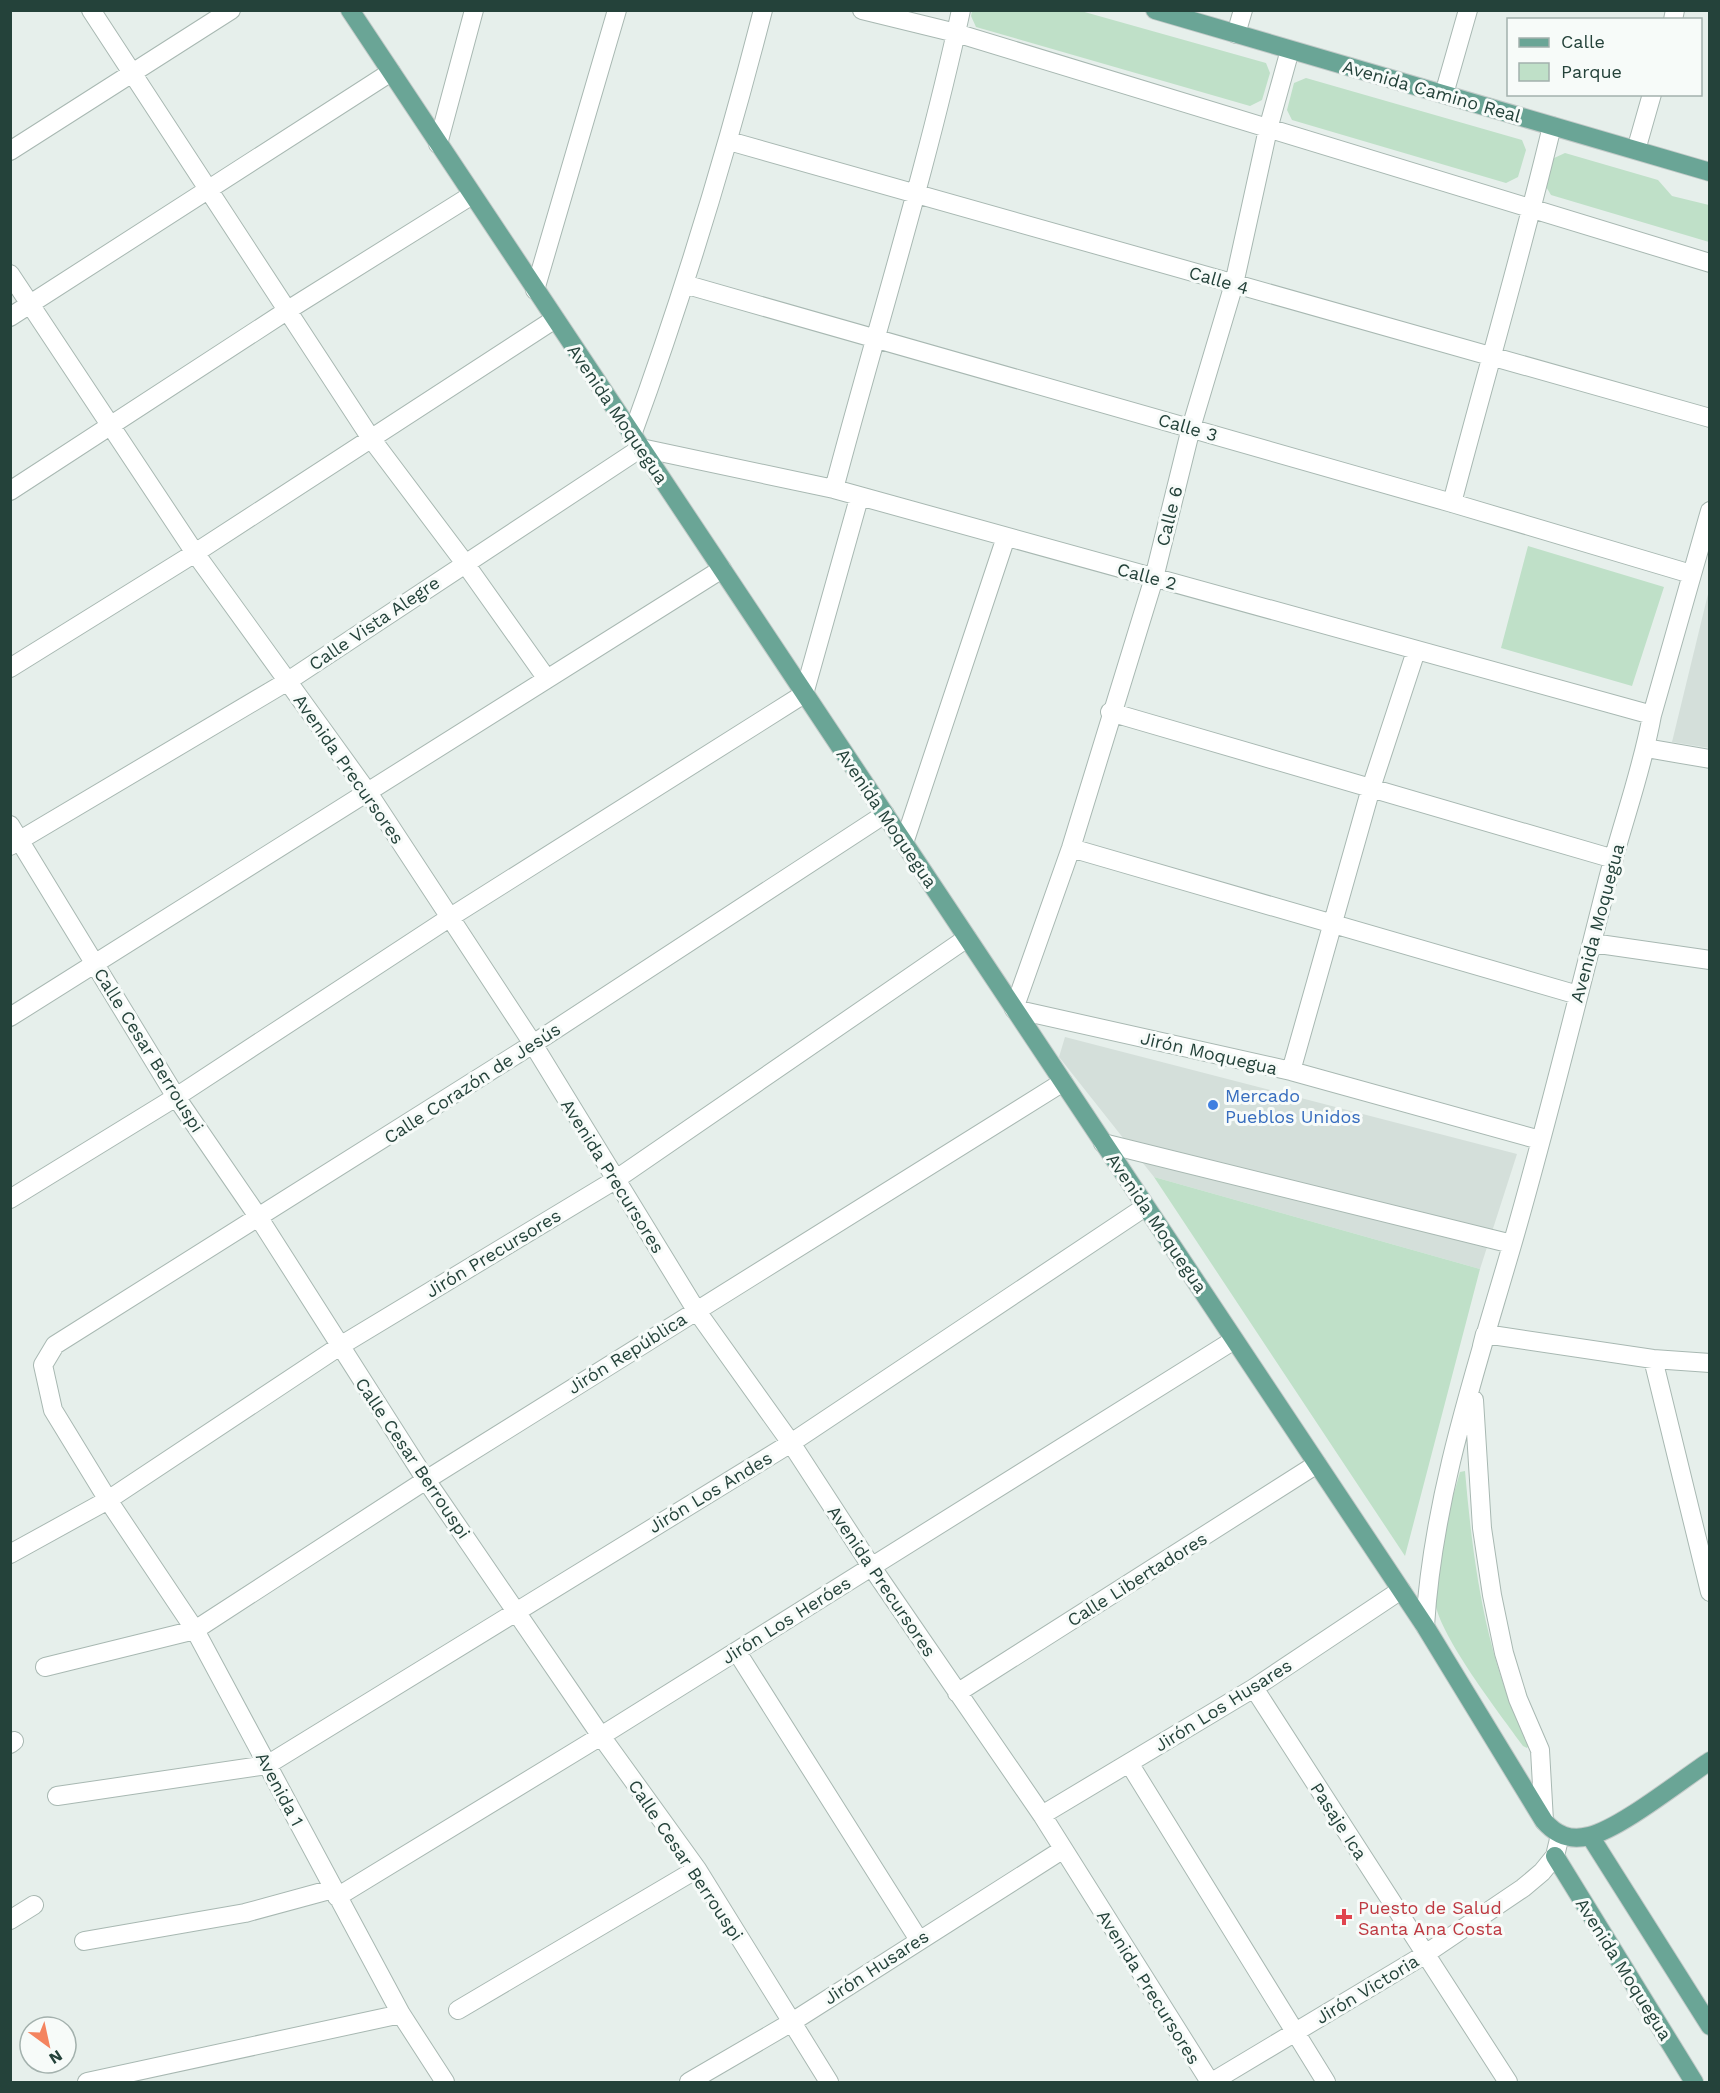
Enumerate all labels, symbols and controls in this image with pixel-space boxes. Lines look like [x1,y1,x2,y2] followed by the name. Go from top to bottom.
[1507,18,1702,96] legend
[1561,31,1605,52] text: Calle
[1340,55,1524,127] street label: Avenida Camino Real
[1561,61,1622,82] text: Parque
[1187,261,1251,299] street label: Calle 4
[563,340,673,488] street label: Avenida Moquegua
[1156,409,1220,445] street label: Calle 3
[1151,484,1187,548] street label: Calle 6
[1115,558,1179,594] street label: Calle 2
[305,572,443,674] street label: Calle Vista Alegre
[289,690,409,848] street label: Avenida Precursores
[832,744,942,892] street label: Avenida Moquegua
[1566,841,1628,1005] street label: Avenida Moquegua
[90,964,208,1136] street label: Calle Cesar Berrouspi
[380,1018,564,1148] street label: Calle Corazón de Jesús
[1139,1027,1279,1079] street label: Jirón Moquegua
[1225,1085,1361,1127] place label: Mercado Pueblos Unidos
[557,1095,669,1257] street label: Avenida Precursores
[1206,1098,1220,1112] marker: Mercado Pueblos Unidos
[1102,1149,1212,1297] street label: Avenida Moquegua
[422,1204,564,1302] street label: Jirón Precursores
[564,1308,690,1398] street label: Jirón República
[351,1374,475,1542] street label: Calle Cesar Berrouspi
[644,1447,776,1537] street label: Jirón Los Andes
[824,1501,940,1661] street label: Avenida Precursores
[1063,1527,1211,1631] street label: Calle Libertadores
[718,1572,854,1668] street label: Jirón Los Heróes
[1151,1654,1295,1756] street label: Jirón Los Husares
[252,1748,308,1830] street label: Avenida 1
[624,1776,748,1944] street label: Calle Cesar Berrouspi
[1306,1779,1372,1863] street label: Pasaje Ica
[1572,1894,1676,2044] street label: Avenida Moquegua
[1358,1897,1503,1939] place label: Puesto de Salud Santa Ana Costa
[1093,1906,1205,2068] street label: Avenida Precursores
[1335,1908,1353,1926] marker: Puesto de Salud Santa Ana Costa
[820,1925,932,2009] street label: Jirón Husares
[1312,1950,1422,2028] street label: Jirón Victoria
[18,2015,78,2075] north arrow
[46,2046,66,2068] text: N

